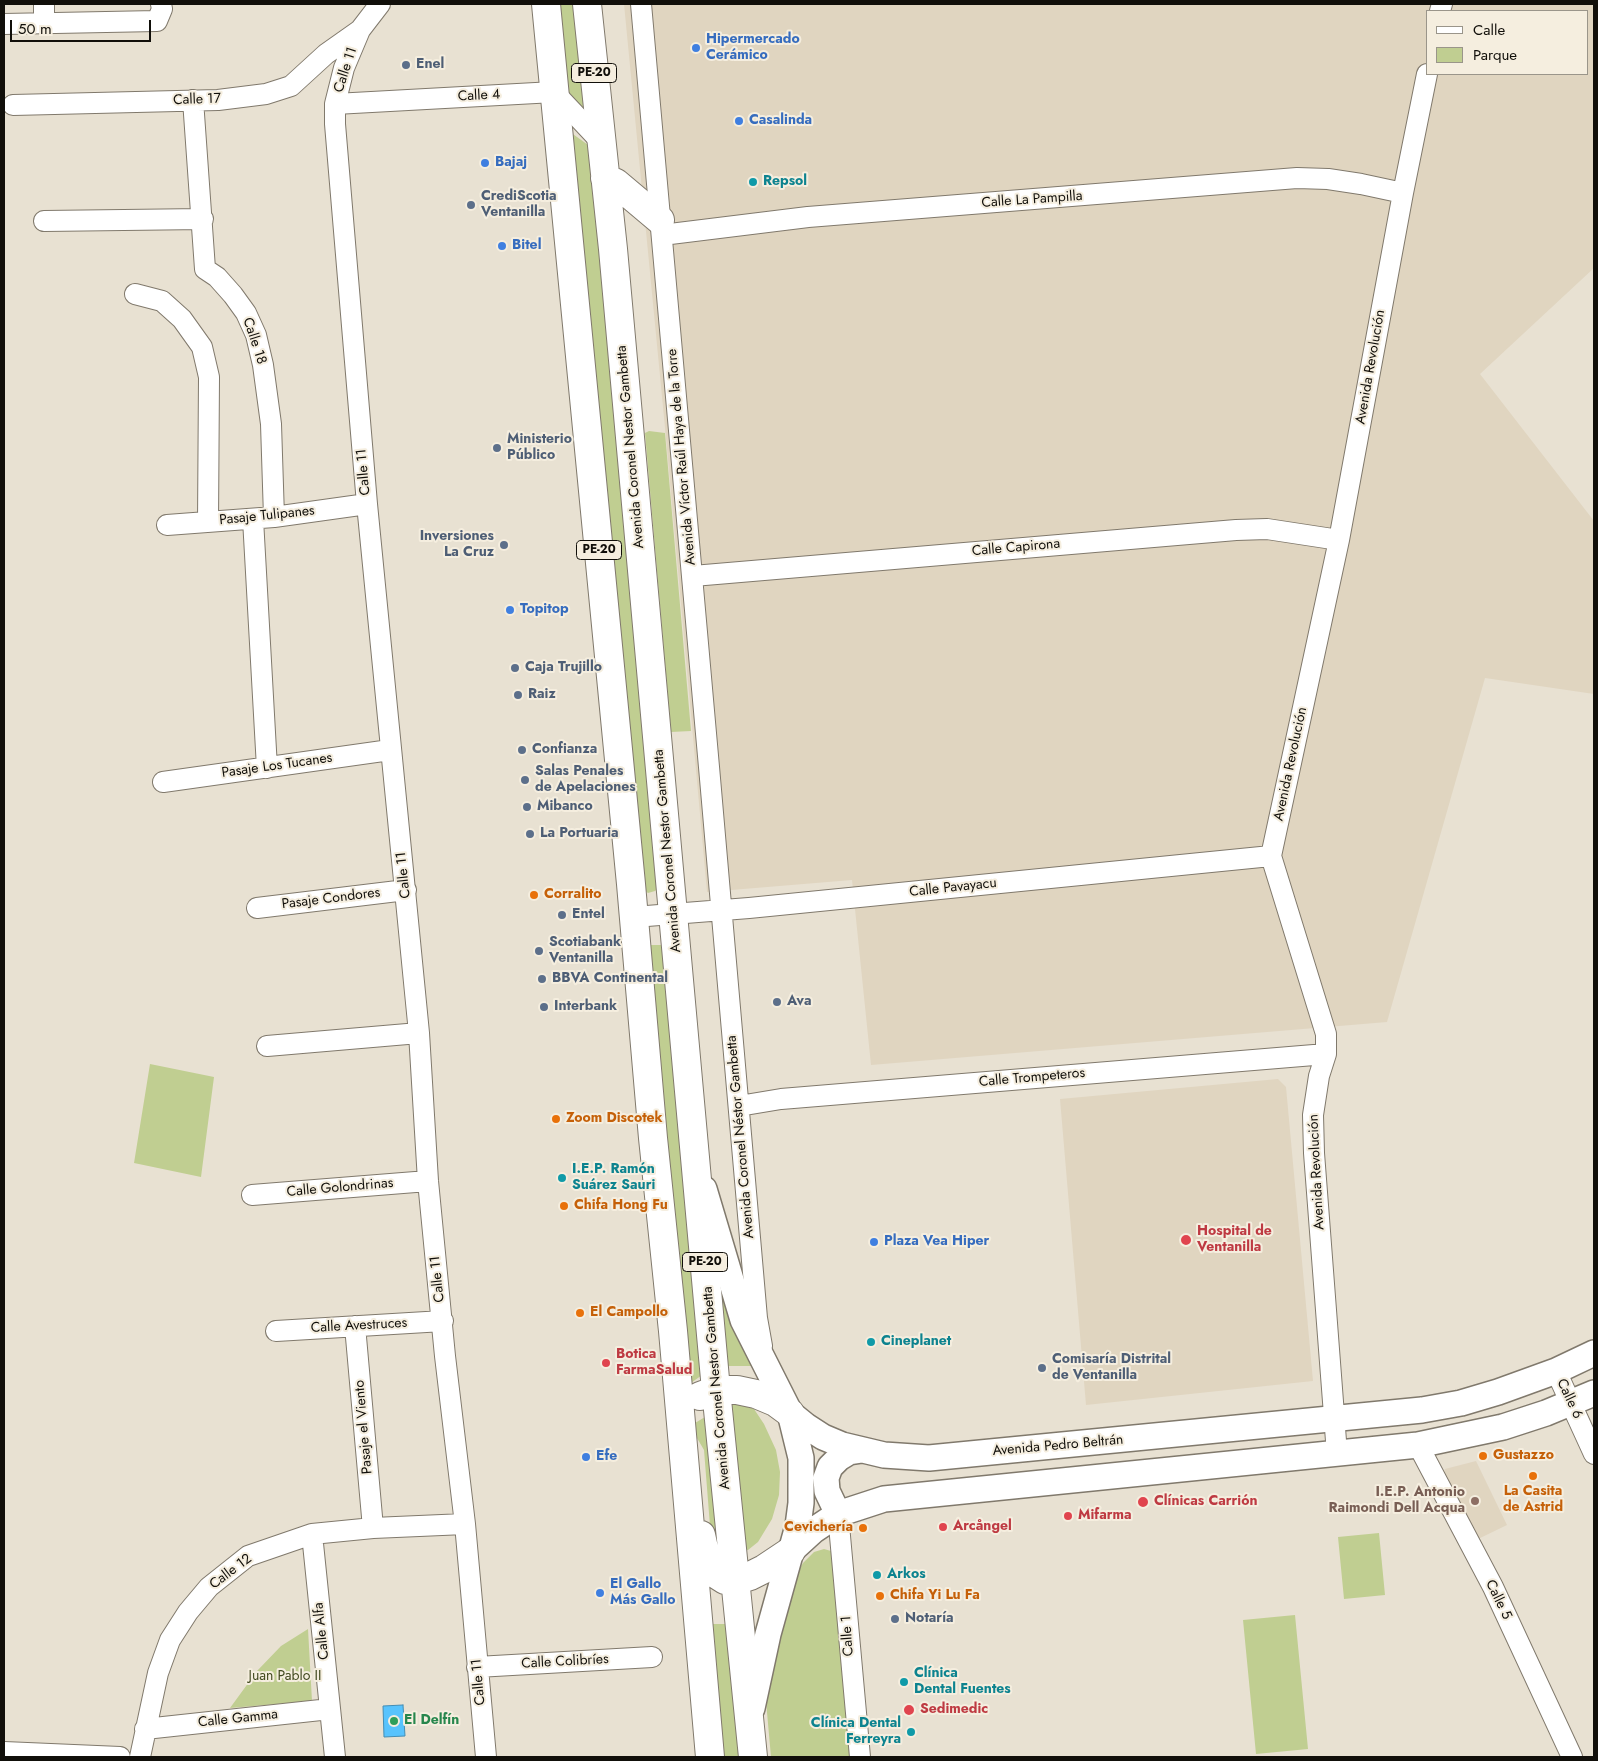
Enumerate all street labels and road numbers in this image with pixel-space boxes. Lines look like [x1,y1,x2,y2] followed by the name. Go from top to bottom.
[331,45,361,95] street label: Calle 11
[572,64,616,82] road number: PE-20
[457,87,501,105] street label: Calle 4
[173,91,221,109] street label: Calle 17
[981,188,1083,212] street label: Calle La Pampilla
[1353,308,1389,426] street label: Avenida Revolución
[239,316,269,366] street label: Calle 18
[614,345,648,549] street label: Avenida Coronel Nestor Gambetta
[664,348,700,566] street label: Avenida Víctor Raúl Haya de la Torre
[354,448,374,496] street label: Calle 11
[218,503,316,529] street label: Pasaje Tulipanes
[971,536,1061,560] street label: Calle Capirona
[576,540,622,560] road number: PE-20
[1271,706,1311,822] street label: Avenida Revolución
[651,749,685,953] street label: Avenida Coronel Nestor Gambetta
[221,750,333,782] street label: Pasaje Los Tucanes
[393,851,415,899] street label: Calle 11
[908,875,998,901] street label: Calle Pavayacu
[281,885,381,913] street label: Pasaje Condores
[724,1035,758,1239] street label: Avenida Coronel Néstor Gambetta
[978,1065,1086,1091] street label: Calle Trompeteros
[1306,1114,1328,1230] street label: Avenida Revolución
[286,1175,394,1201] street label: Calle Golondrinas
[682,1252,728,1272] road number: PE-20
[427,1255,449,1303] street label: Calle 11
[700,1286,734,1490] street label: Avenida Coronel Nestor Gambetta
[310,1315,408,1337] street label: Calle Avestruces
[1552,1376,1586,1422] street label: Calle 6
[352,1379,376,1475] street label: Pasaje el Viento
[992,1432,1124,1460] street label: Avenida Pedro Beltrán
[207,1551,255,1593] street label: Calle 12
[1481,1577,1515,1623] street label: Calle 5
[311,1602,333,1660] street label: Calle Alfa
[838,1615,858,1657] street label: Calle 1
[521,1651,609,1673] street label: Calle Colibríes
[469,1658,489,1706] street label: Calle 11
[197,1706,279,1732] street label: Calle Gamma

